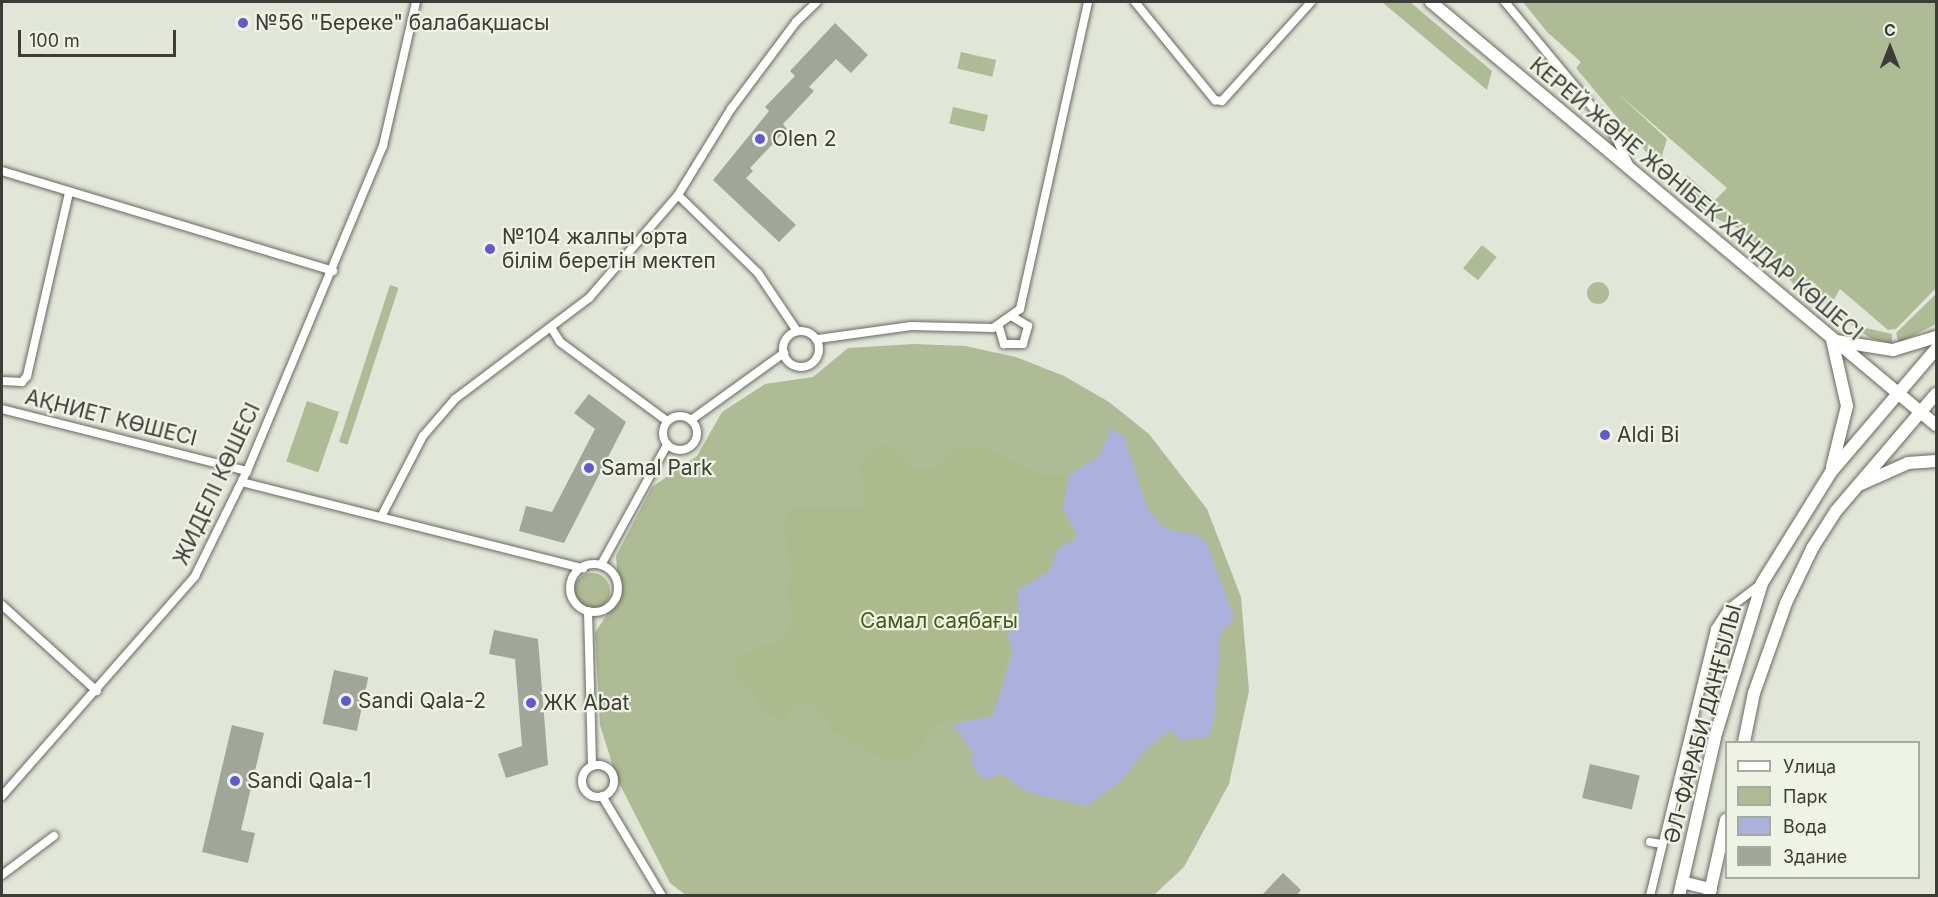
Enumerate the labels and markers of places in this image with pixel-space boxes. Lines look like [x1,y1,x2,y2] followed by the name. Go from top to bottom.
[255,10,550,36] place label: №56 "Береке" балабақшасы
[236,16,250,30] marker: №56 "Береке" балабақшасы
[772,126,837,152] place label: Olen 2
[753,132,767,146] marker: Olen 2
[502,224,716,274] place label: №104 жалпы орта білім беретін мектеп
[483,242,497,256] marker: №104 жалпы орта білім беретін мектеп
[1617,422,1679,448] place label: Aldi Bi
[1598,428,1612,442] marker: Aldi Bi
[601,455,712,481] place label: Samal Park
[582,461,596,475] marker: Samal Park
[358,688,486,714] place label: Sandi Qala-2
[543,690,629,716] place label: ЖК Abat
[339,694,353,708] marker: Sandi Qala-2
[524,696,538,710] marker: ЖК Abat
[247,768,371,794] place label: Sandi Qala-1
[228,774,242,788] marker: Sandi Qala-1

